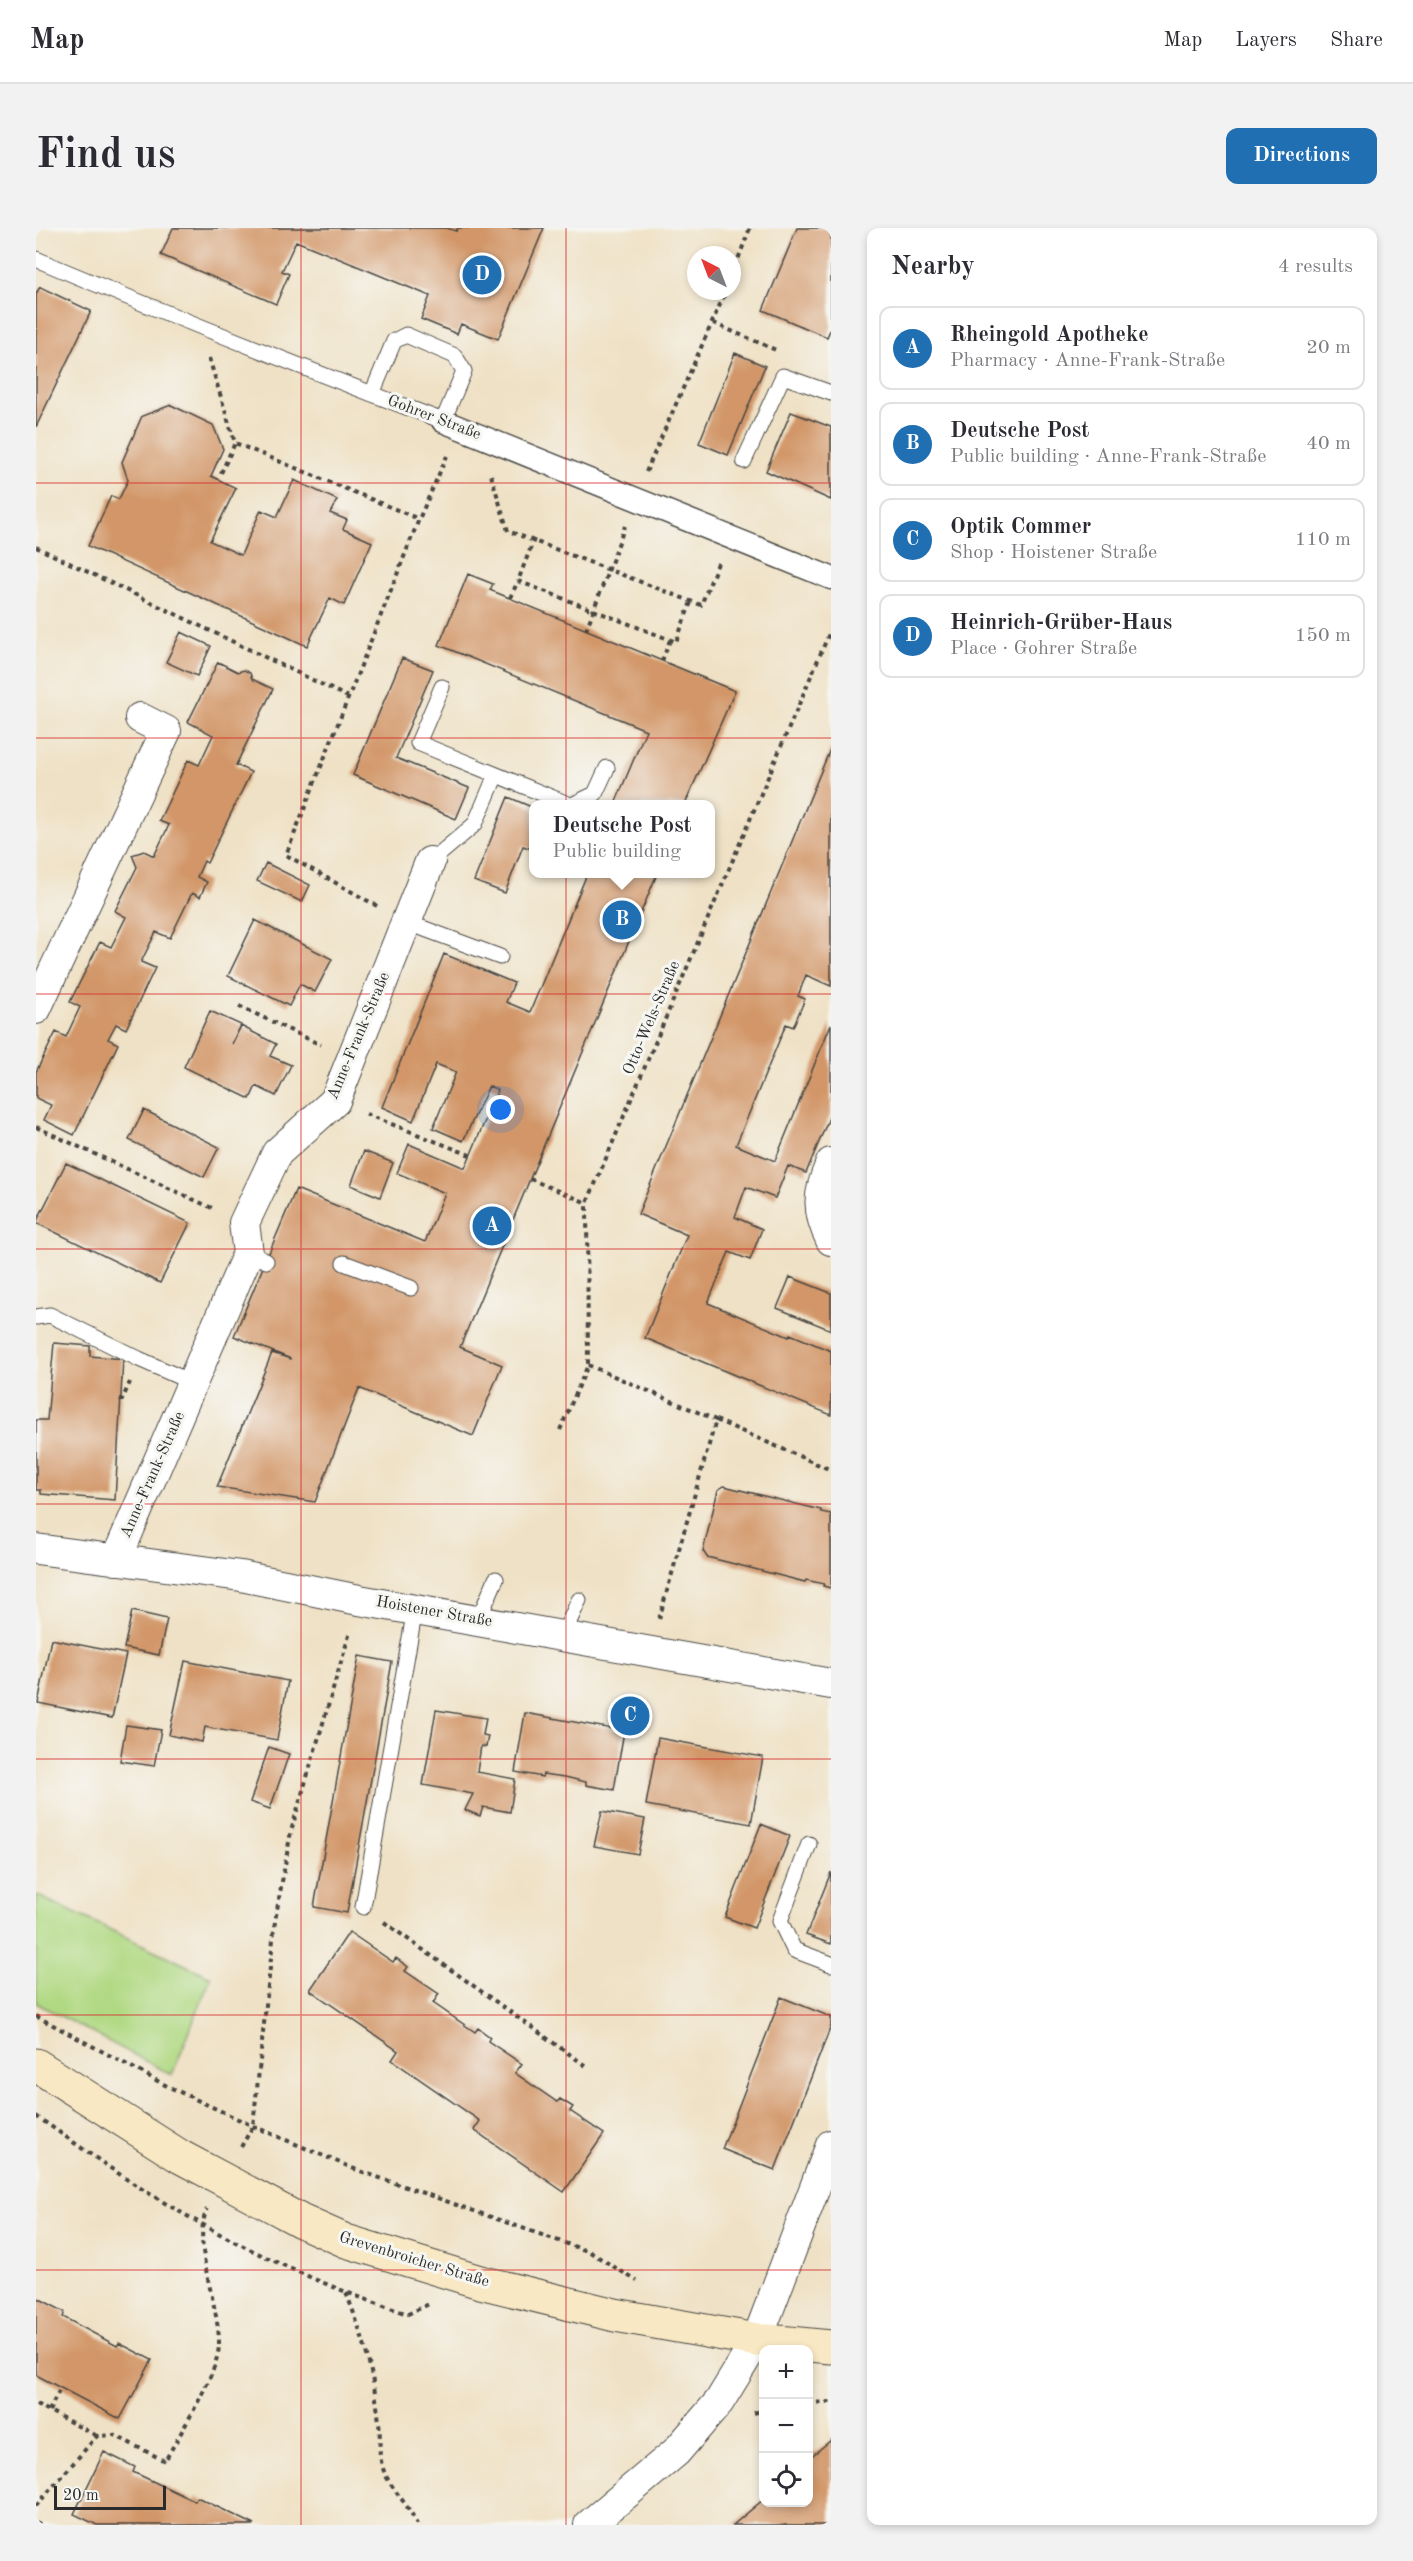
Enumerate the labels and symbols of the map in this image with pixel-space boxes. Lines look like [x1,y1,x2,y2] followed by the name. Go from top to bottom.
[687,246,741,300] north arrow
[462,252,502,298] pin: D
[385,393,483,443] street label: Gohrer Straße
[602,898,642,942] pin: B
[621,959,683,1077] street label: Otto-Wels-Straße
[325,970,393,1102] street label: Anne-Frank-Straße
[486,1095,515,1124] your location
[472,1204,512,1248] pin: A
[118,1409,188,1541] street label: Anne-Frank-Straße
[375,1594,493,1630] street label: Hoistener Straße
[610,1694,650,1738] pin: C
[337,2230,491,2290] street label: Grevenbroicher Straße
[54,2483,166,2510] scale bar

